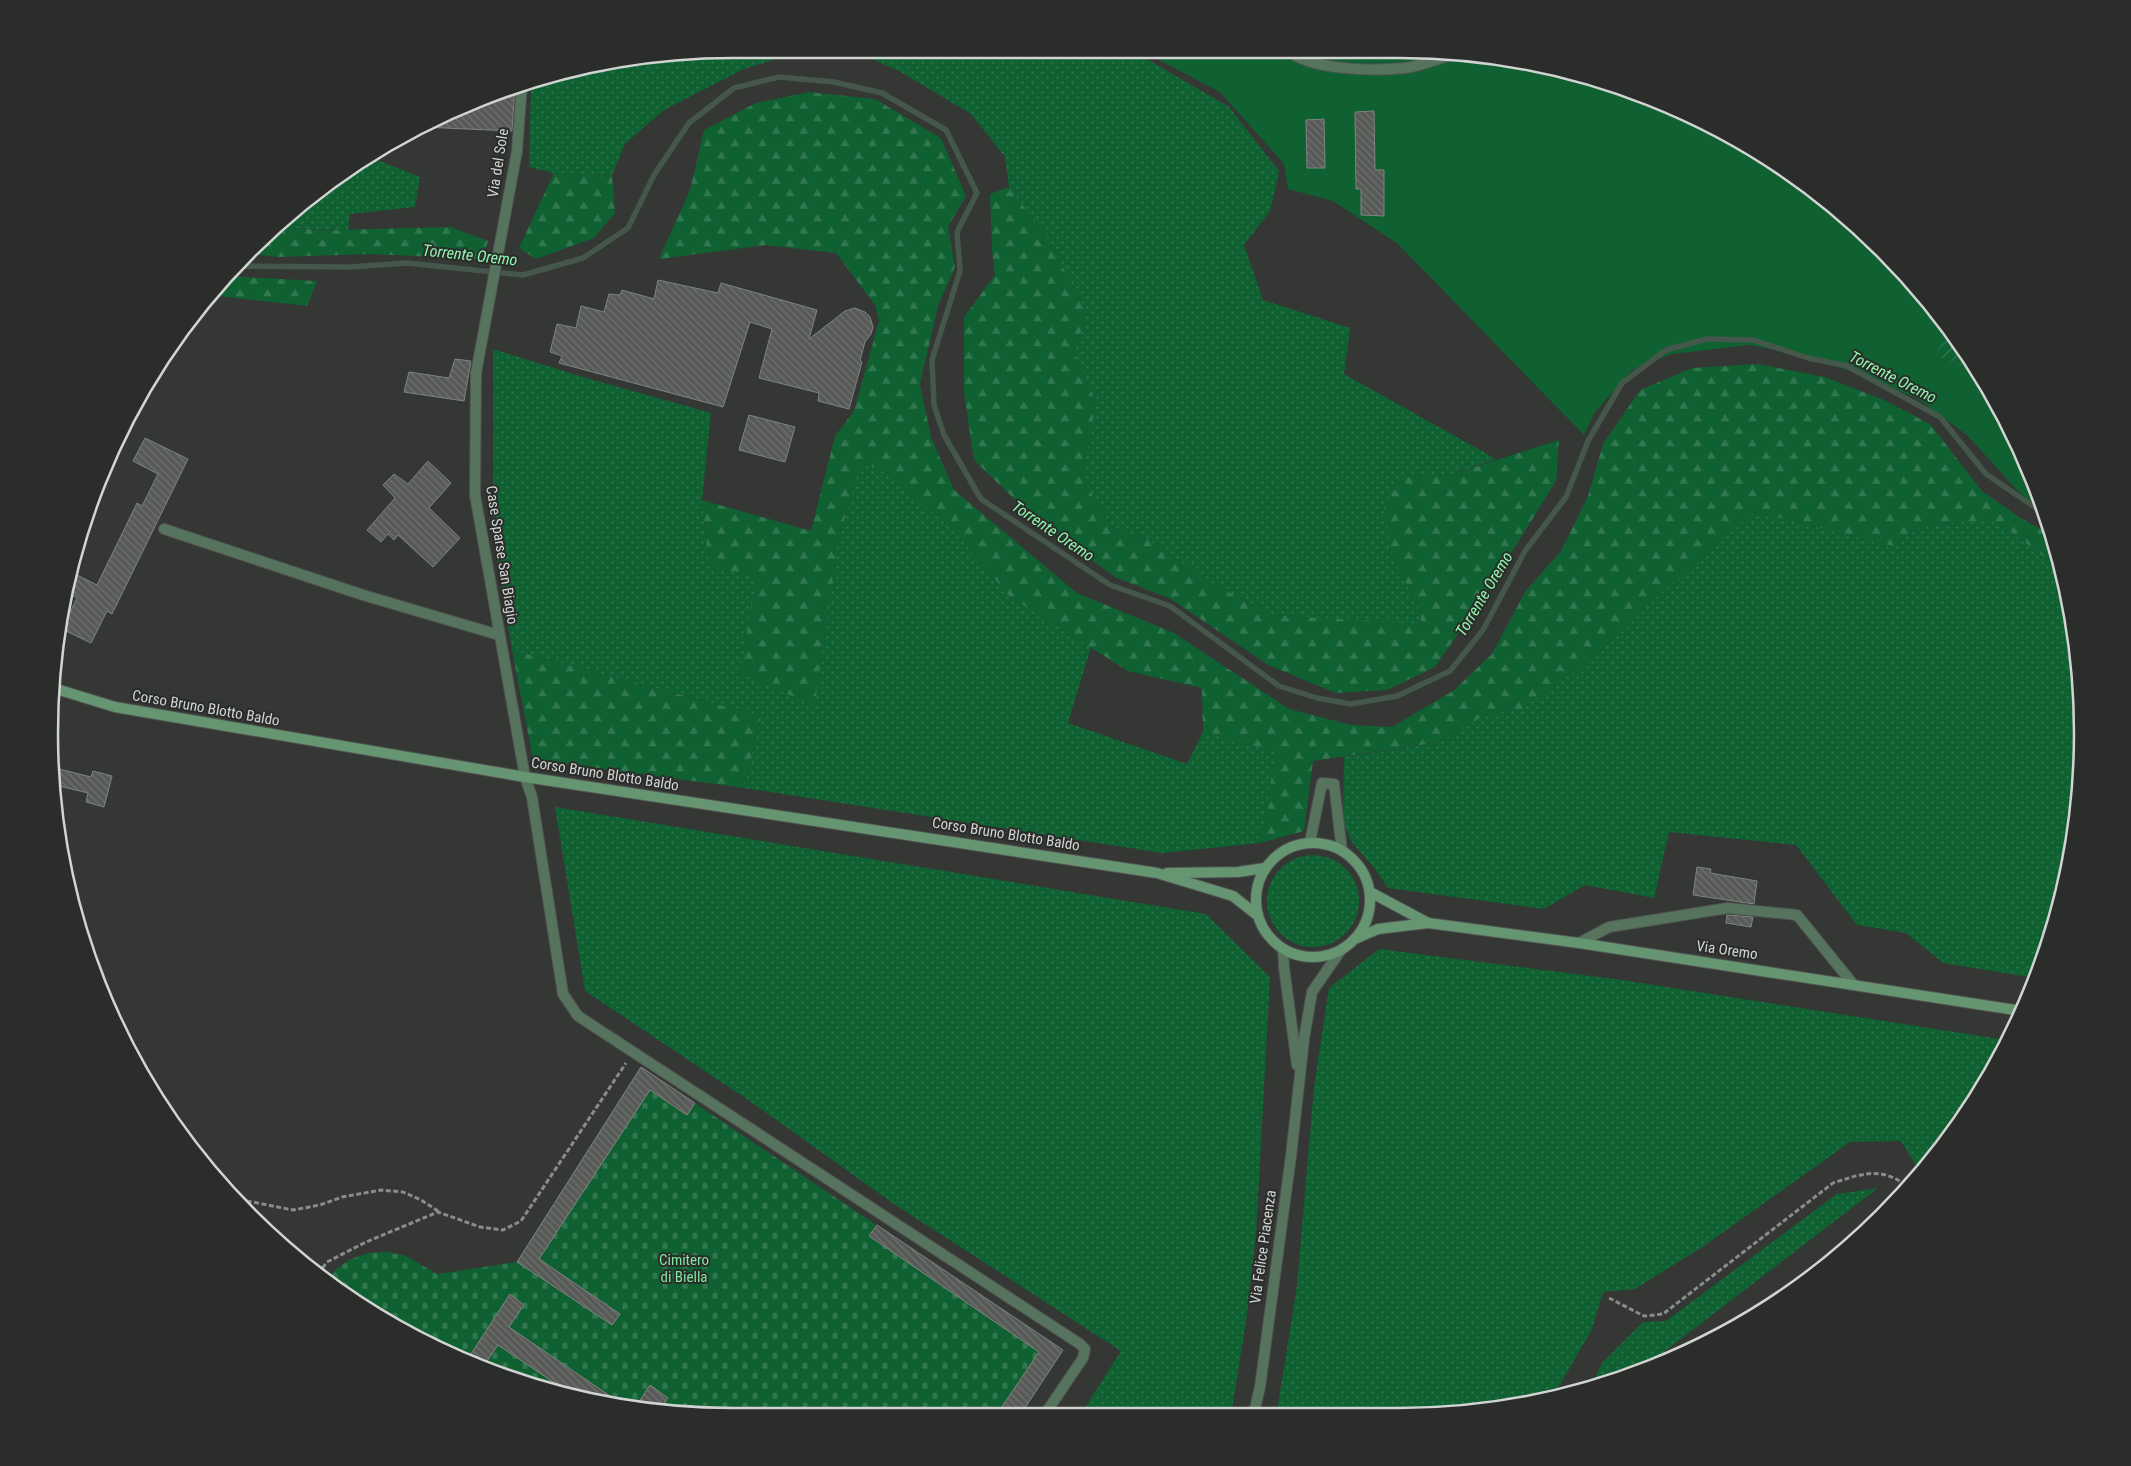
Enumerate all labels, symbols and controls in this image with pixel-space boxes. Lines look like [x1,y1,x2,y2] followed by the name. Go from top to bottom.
[484,127,512,199] street label: Via del Sole
[422,241,519,269] water label: Torrente Oremo
[1846,347,1940,407] water label: Torrente Oremo
[482,484,522,626] street label: Case Sparse San Biagio
[1008,496,1098,566] water label: Torrente Oremo
[1451,548,1517,640] water label: Torrente Oremo
[131,686,281,730] street label: Corso Bruno Blotto Baldo
[530,753,680,795] street label: Corso Bruno Blotto Baldo
[931,813,1081,855] street label: Corso Bruno Blotto Baldo
[1695,937,1759,963] street label: Via Oremo
[1246,1189,1280,1305] street label: Via Felice Piacenza
[659,1251,709,1286] park label: Cimitero di Biella

